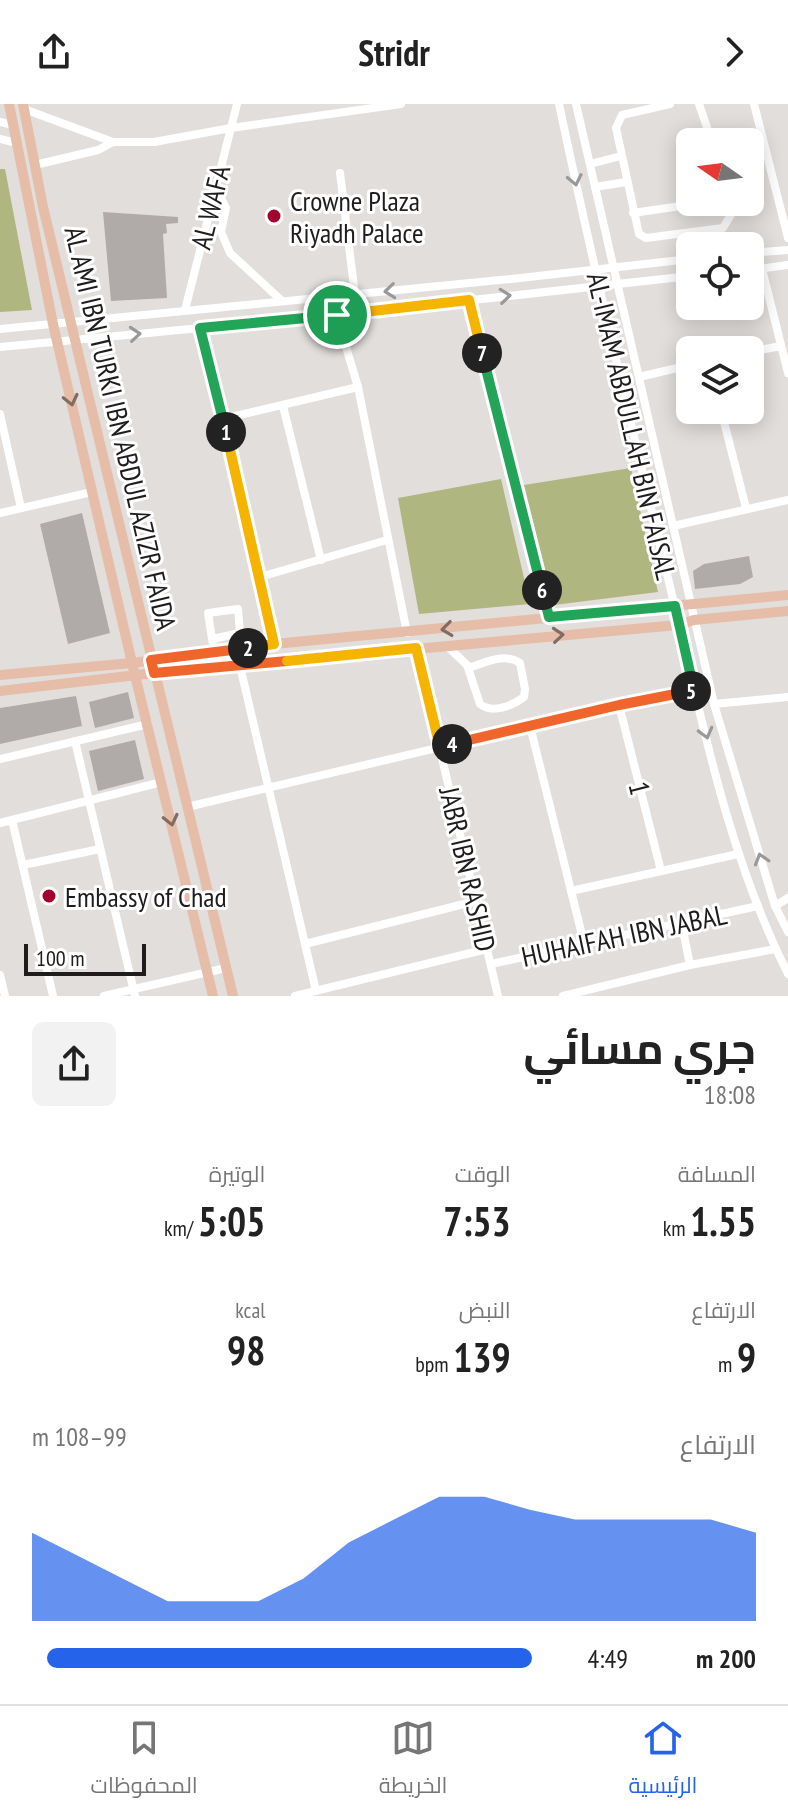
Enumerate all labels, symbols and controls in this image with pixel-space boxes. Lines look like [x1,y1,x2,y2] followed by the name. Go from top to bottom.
[358,29,430,76] text: Stridr
[32,30,76,74] icon: share
[712,30,756,74] icon: forward
[676,128,764,216] north arrow
[676,128,764,424] map controls
[182,160,238,253] street label: AL WAFA
[566,173,583,187] one-way arrow
[290,182,423,251] place label: Crowne Plaza Riyadh Palace
[265,207,283,225] marker: Crowne Plaza Riyadh Palace
[57,223,186,634] street label: AL AMI IBN TURKI IBN ABDUL AZIZR FAIDA
[676,232,764,320] button: locate
[579,269,685,584] street label: AL-IMAM ABDULLAH BIN FAISAL
[303,281,371,349] pin
[383,283,396,300] one-way arrow
[499,287,512,304] one-way arrow
[315,293,359,337] icon: arrive
[129,326,142,343] one-way arrow
[462,333,502,373] pin: 7
[676,336,764,424] button: layers
[477,339,487,367] text: 7
[62,393,79,407] one-way arrow
[206,412,246,452] pin: 1
[221,418,231,446] text: 1
[522,570,562,610] pin: 6
[537,576,547,604] text: 6
[440,620,453,637] one-way arrow
[552,627,565,644] one-way arrow
[228,628,268,668] pin: 2
[243,634,253,662] text: 2
[671,671,711,711] pin: 5
[686,677,696,705] text: 5
[432,724,472,764] pin: 4
[696,725,713,739] one-way arrow
[447,730,457,758] text: 4
[621,777,659,799] street label: 1
[431,782,505,955] street label: JABR IBN RASHID
[162,812,179,826] one-way arrow
[754,853,770,866] one-way arrow
[65,878,227,915] place label: Embassy of Chad
[40,887,58,905] marker: Embassy of Chad
[518,895,730,975] street label: HUHAIFAH IBN JABAL
[24,940,146,976] scale bar
[36,944,85,972] text: 100 m
[524,1019,756,1076] text: جري مسائي
[32,1022,116,1106] button: share
[704,1078,756,1111] text: 18:08
[209,1160,265,1188] text: الوتيرة
[455,1160,511,1188] text: الوقت
[678,1160,756,1188] text: المسافة
[198,1195,265,1247] text: 5:05
[443,1195,511,1247] text: 7:53
[690,1195,756,1247] text: 1.55
[164,1214,198,1242] text: /km
[663,1214,690,1242] text: km
[235,1296,265,1324] text: kcal
[459,1296,511,1324] text: النبض
[692,1296,756,1324] text: الارتفاع
[227,1324,265,1376] text: 98
[453,1331,511,1383] text: 139
[737,1331,756,1383] text: 9
[415,1350,453,1378] text: bpm
[718,1350,737,1378] text: m
[32,1420,127,1453] text: 99–108 m
[680,1428,756,1461] text: الارتفاع
[588,1642,628,1675] text: 4:49
[696,1642,756,1675] text: 200 m
[91,1716,198,1806] tab: المحفوظات
[379,1716,447,1806] tab: الخريطة
[628,1716,697,1806] tab: الرئيسية

